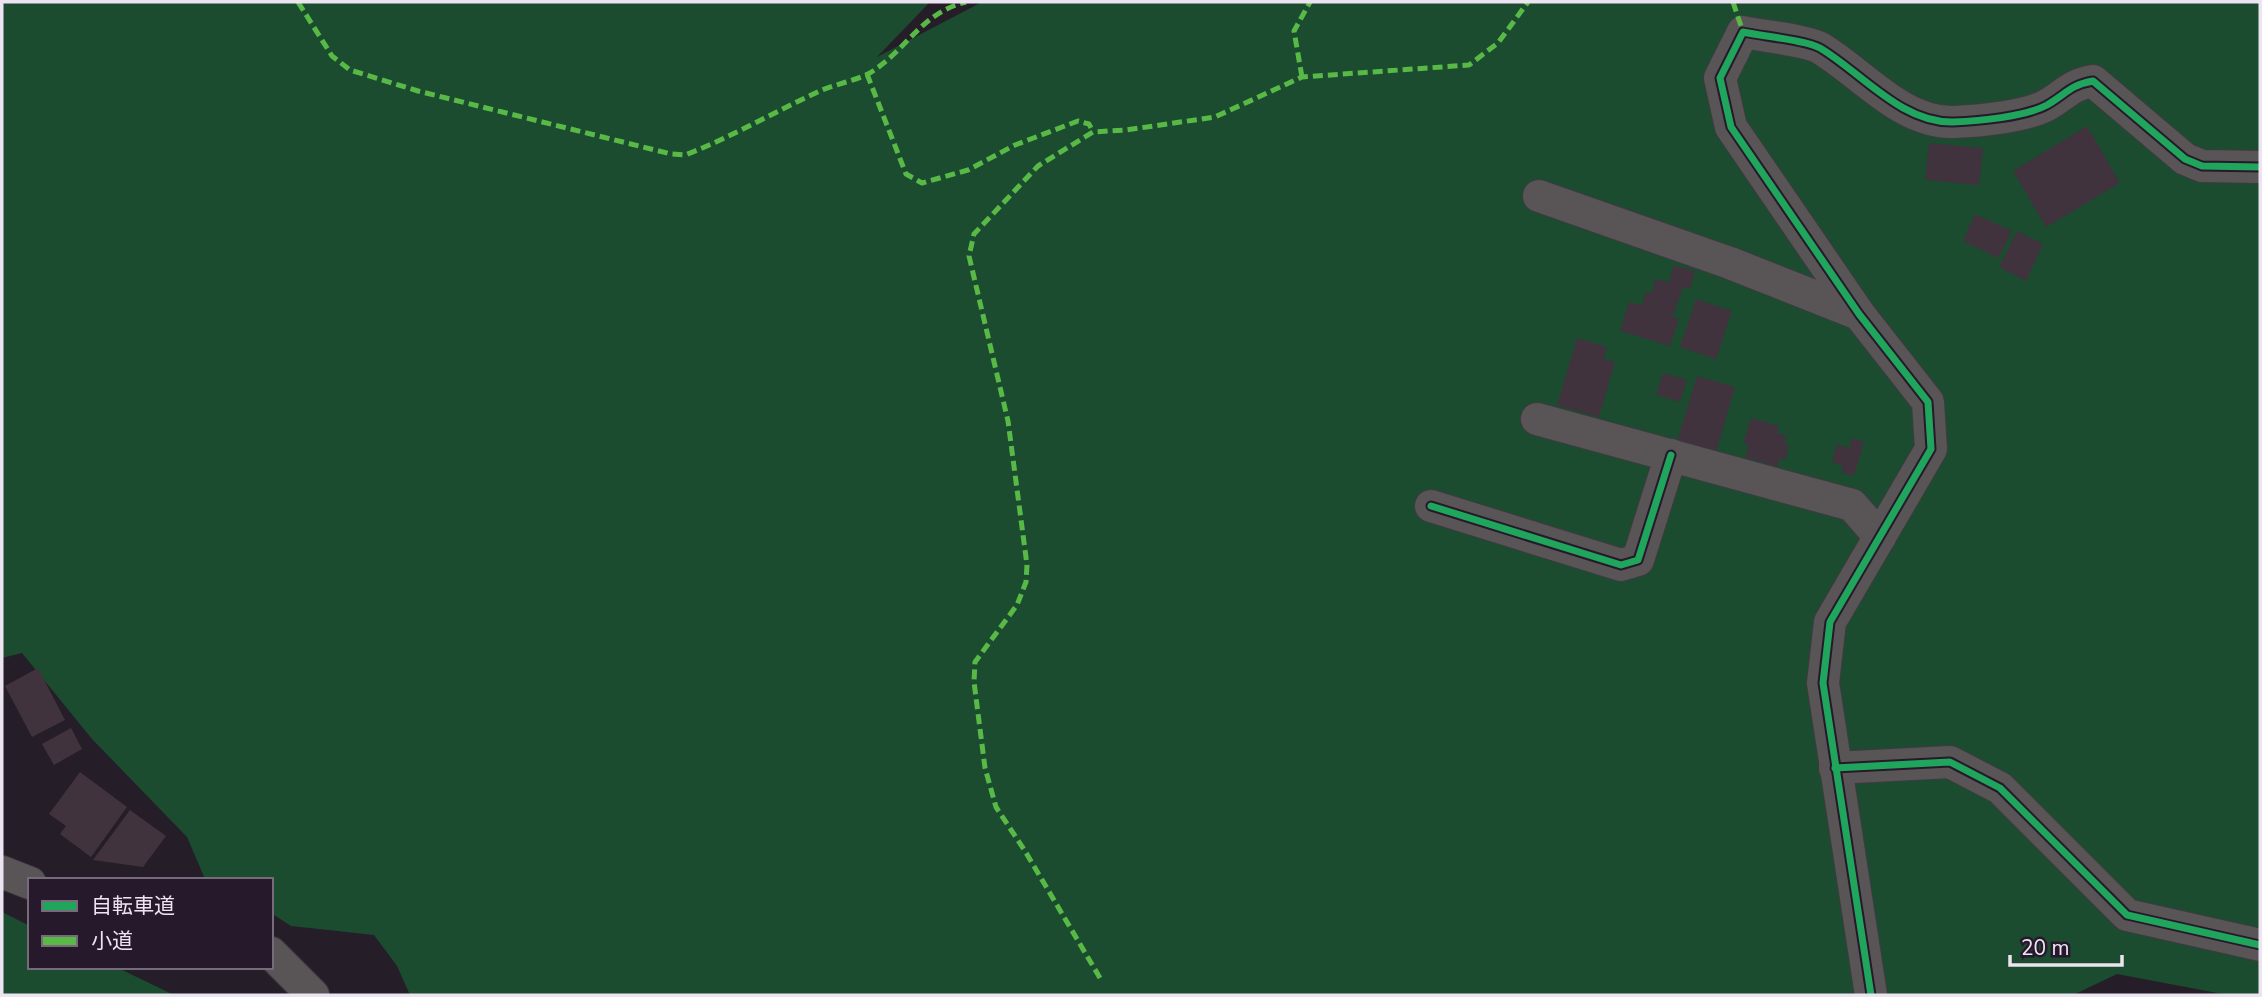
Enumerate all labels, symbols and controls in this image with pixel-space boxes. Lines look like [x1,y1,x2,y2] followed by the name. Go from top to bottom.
[28,878,273,969] legend
[91,892,175,920] text: 自転車道
[2010,923,2122,967] scale bar
[91,927,133,955] text: 小道
[2021,934,2070,962] text: 20 m

